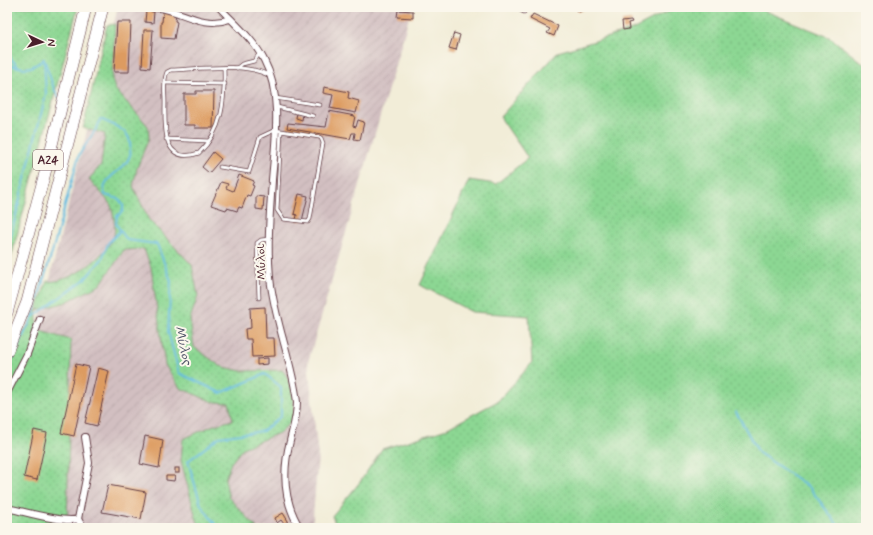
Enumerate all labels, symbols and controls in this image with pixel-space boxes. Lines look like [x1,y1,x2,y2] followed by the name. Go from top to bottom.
[22,22,62,62] north arrow
[44,38,58,47] text: N
[33,150,63,170] road number: Α24
[252,243,271,280] street label: Μύλοι
[170,324,196,368] water label: Μύλος

